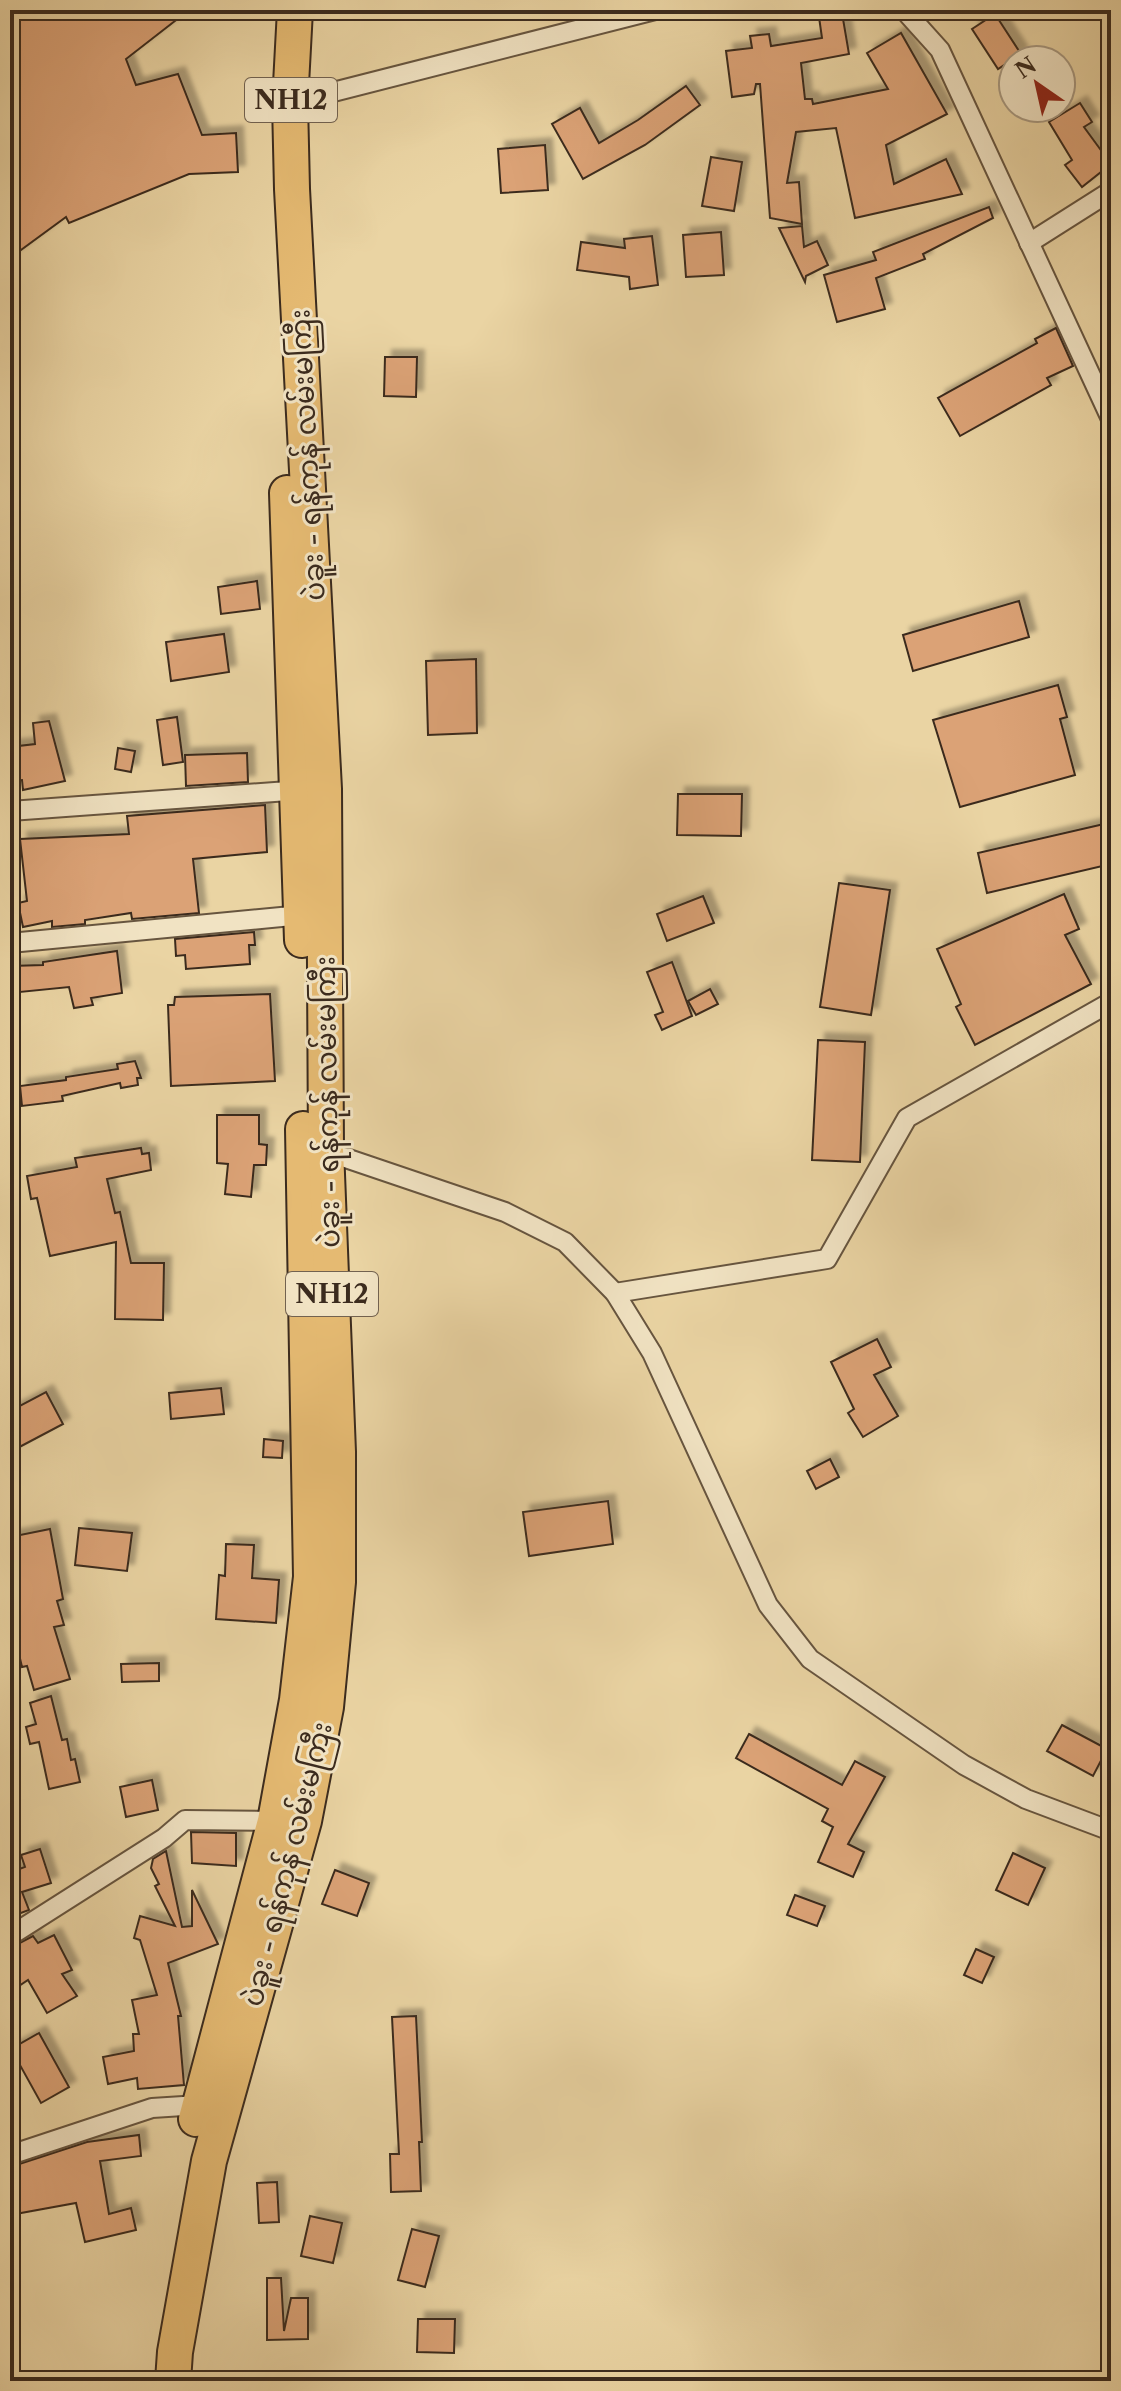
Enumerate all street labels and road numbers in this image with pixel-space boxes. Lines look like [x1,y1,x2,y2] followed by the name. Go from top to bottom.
[245,78,337,122] road number: NH12
[281,308,338,602] street label: ပဲခူး - ရန်ကုန် လမ်းမကြီး
[306,956,353,1248] street label: ပဲခူး - ရန်ကုန် လမ်းမကြီး
[286,1272,378,1316] road number: NH12
[234,1718,345,2011] street label: ပဲခူး - ရန်ကုန် လမ်းမကြီး

